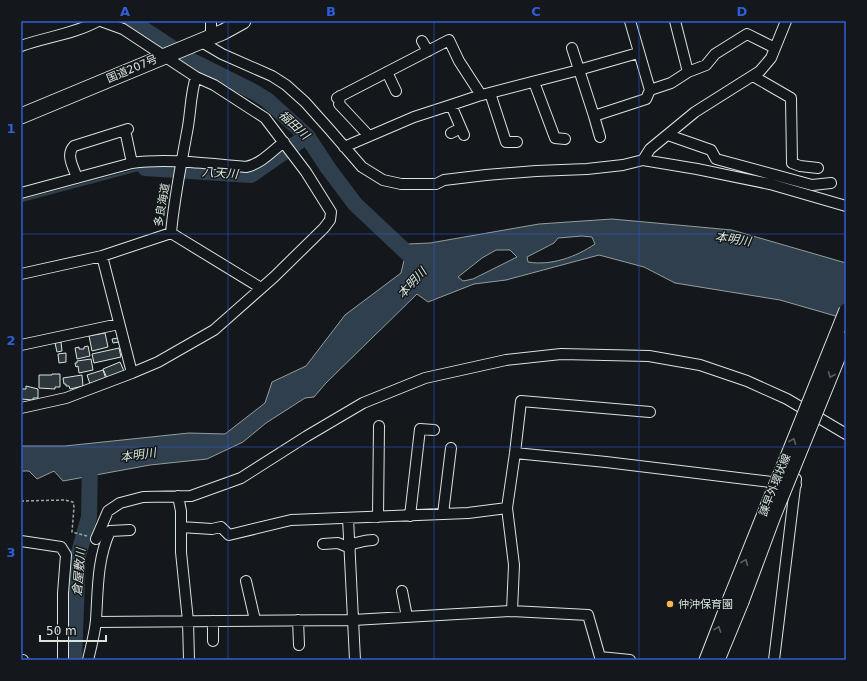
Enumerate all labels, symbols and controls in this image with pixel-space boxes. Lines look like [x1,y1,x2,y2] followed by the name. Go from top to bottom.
[120,4,130,19] text: A
[326,4,336,19] text: B
[531,4,541,19] text: C
[737,4,748,19] text: D
[105,52,159,86] street label: 国道207号
[276,108,313,144] water label: 福田川
[6,121,16,136] text: 1
[202,165,240,181] water label: 八天川
[152,182,172,228] street label: 多良海道
[714,229,754,249] water label: 本明川
[395,264,431,301] water label: 本明川
[6,333,16,348] text: 2
[828,371,836,378] one-way arrow
[789,438,797,445] one-way arrow
[119,445,159,464] water label: 本明川
[757,452,793,518] street label: 諫早外環状線
[6,545,16,560] text: 3
[70,545,88,597] water label: 倉屋敷川
[740,558,748,565] one-way arrow
[678,598,733,611] place label: 仲沖保育園
[665,599,675,609] marker: 仲沖保育園
[40,617,106,643] scale bar
[46,624,77,638] text: 50 m
[714,625,722,632] one-way arrow

